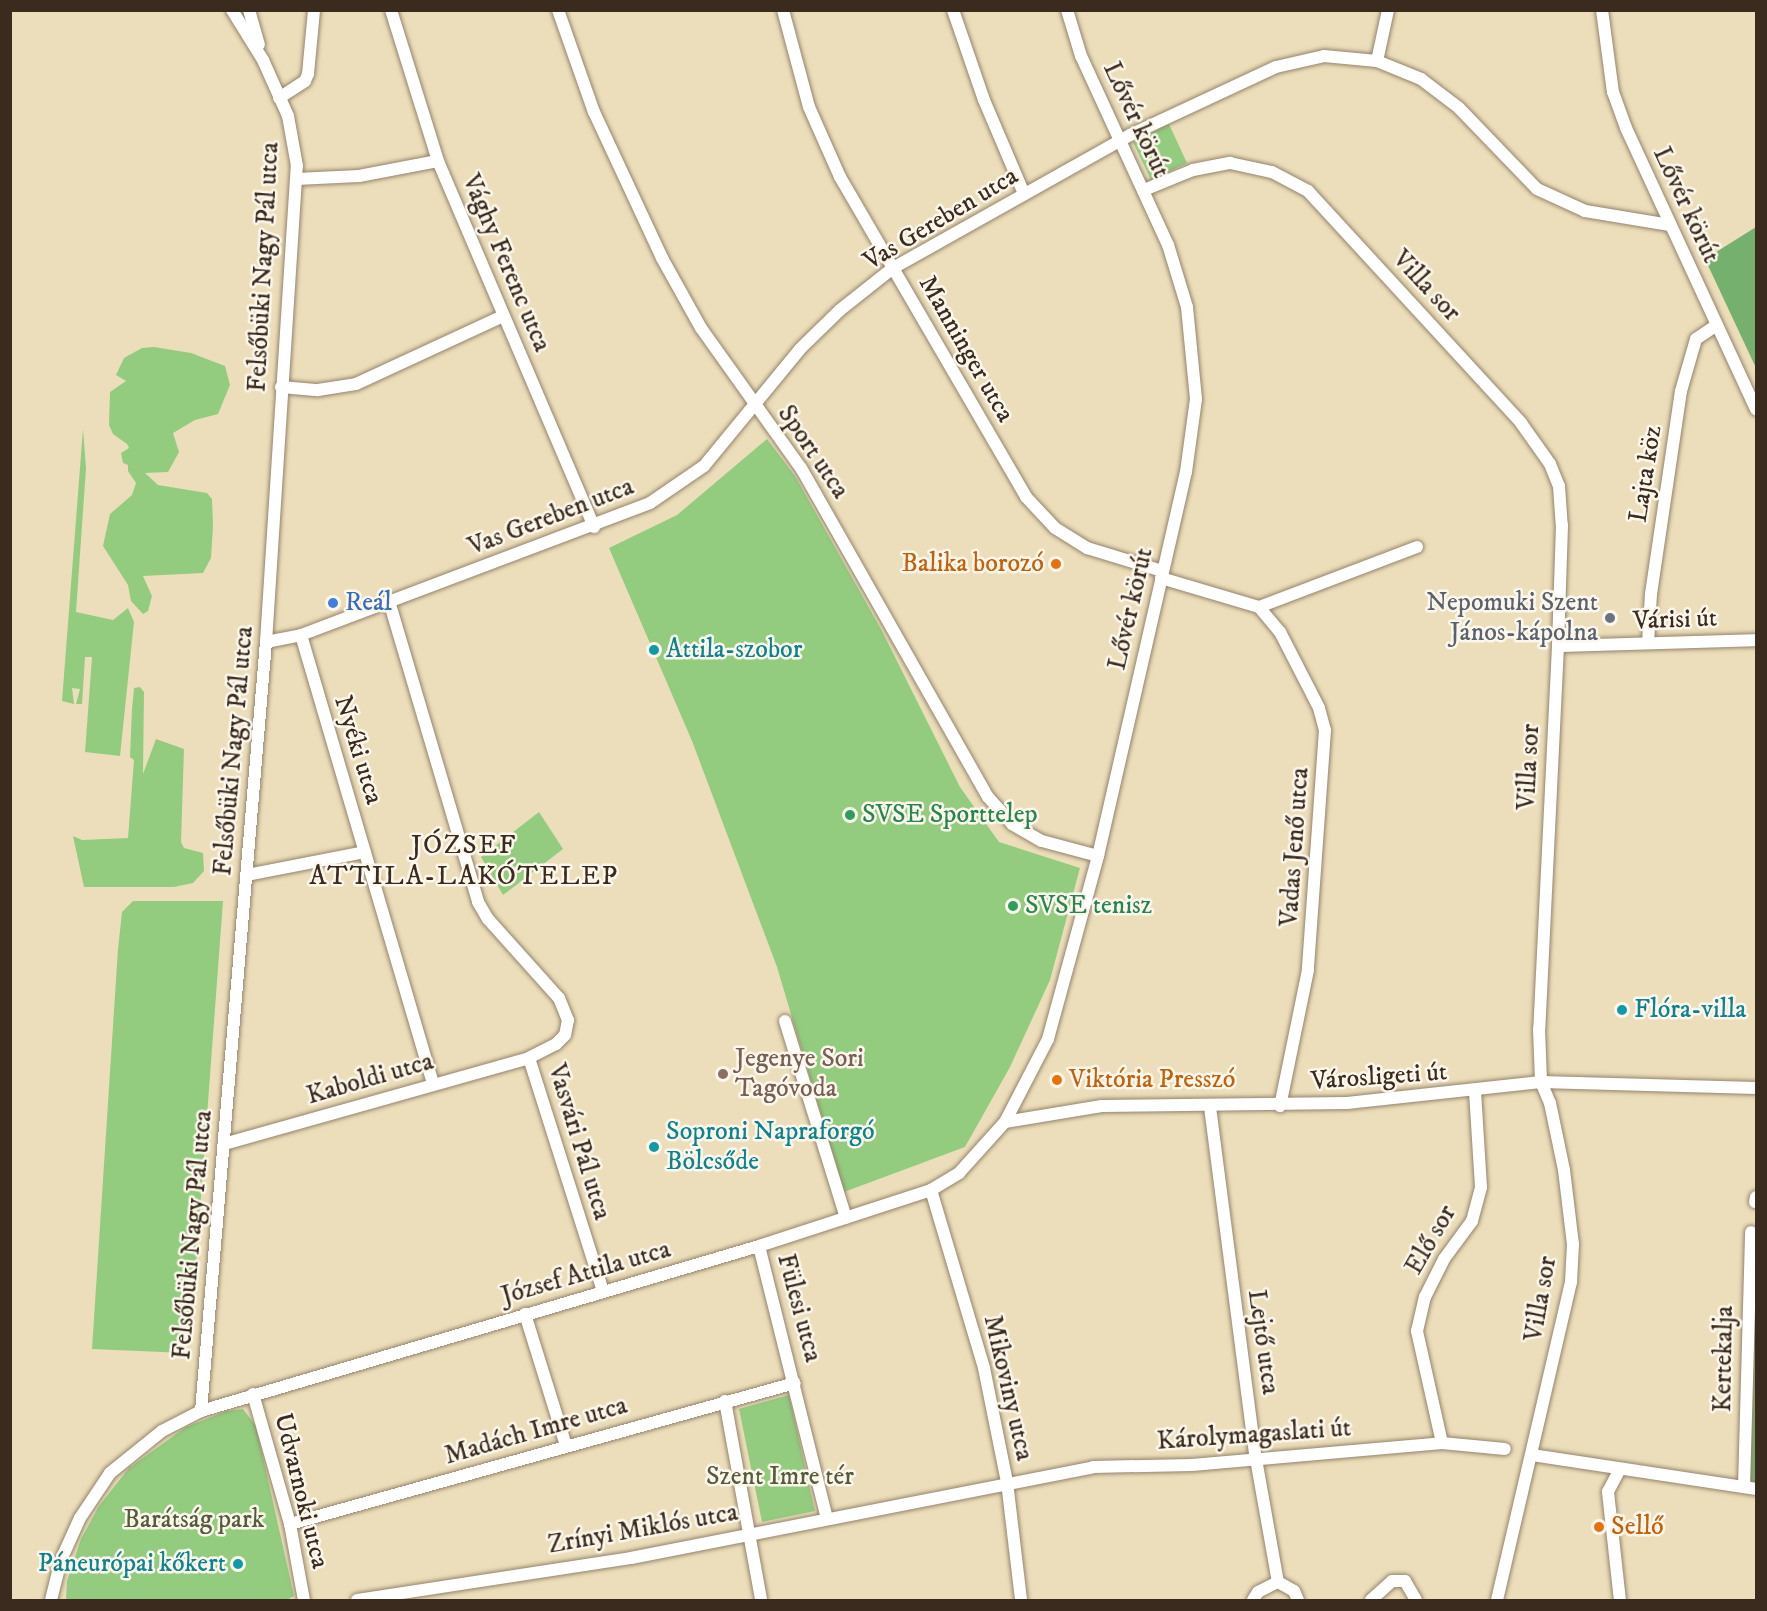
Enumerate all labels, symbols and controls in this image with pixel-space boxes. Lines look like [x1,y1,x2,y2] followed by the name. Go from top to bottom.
[1096,57,1176,183] street label: Lővér körút
[242,141,286,393] street label: Felsőbüki Nagy Pál utca
[1646,142,1726,268] street label: Lővér körút
[858,161,1024,277] street label: Vas Gereben utca
[455,170,557,356] street label: Vághy Ferenc utca
[1385,244,1467,328] street label: Villa sor
[911,270,1021,428] street label: Manninger utca
[770,399,856,505] street label: Sport utca
[1623,423,1669,525] street label: Lajta köz
[464,471,638,563] street label: Vas Gereben utca
[1102,545,1160,673] street label: Lővér körút
[902,548,1044,580] place label: Balika borozó
[1049,557,1063,571] marker: Balika borozó
[345,587,392,619] place label: Reál
[1426,587,1598,648] place label: Nepomuki Szent János-kápolna
[326,596,340,610] marker: Reál
[1632,603,1718,637] street label: Várisi út
[1603,611,1617,625] marker: Nepomuki Szent János-kápolna
[208,625,260,877] street label: Felsőbüki Nagy Pál utca
[666,634,802,666] place label: Attila-szobor
[647,643,661,657] marker: Attila-szobor
[327,692,389,808] street label: Nyéki utca
[1511,723,1547,811] street label: Villa sor
[1274,766,1316,928] street label: Vadas Jenő utca
[862,799,1038,831] place label: SVSE Sporttelep
[843,808,857,822] marker: SVSE Sporttelep
[309,829,619,892] district label: JÓZSEF ATTILA-LAKÓTELEP
[1025,890,1152,922] place label: SVSE tenisz
[1006,899,1020,913] marker: SVSE tenisz
[1634,994,1746,1026] place label: Flóra-villa
[1615,1003,1629,1017] marker: Flóra-villa
[735,1043,864,1104] place label: Jegenye Sori Tagóvoda
[303,1046,437,1112] street label: Kaboldi utca
[1310,1057,1448,1097] street label: Városligeti út
[540,1060,618,1224] street label: Vasvári Pál utca
[1069,1064,1235,1096] place label: Viktória Presszó
[716,1067,730,1081] marker: Jegenye Sori Tagóvoda
[1050,1073,1064,1087] marker: Viktória Presszó
[167,1109,219,1361] street label: Felsőbüki Nagy Pál utca
[666,1116,875,1178] place label: Soproni Napraforgó Bölcsőde
[647,1140,661,1154] marker: Soproni Napraforgó Bölcsőde
[1399,1200,1463,1280] street label: Elő sor
[498,1234,674,1312] street label: József Attila utca
[770,1250,828,1366] street label: Fülesi utca
[1518,1254,1564,1344] street label: Villa sor
[1240,1288,1286,1396] street label: Lejtő utca
[1707,1305,1741,1413] street label: Kertekalja
[976,1312,1040,1464] street label: Mikoviny utca
[441,1390,631,1472] street label: Madách Imre utca
[267,1410,335,1572] street label: Udvarnoki utca
[1156,1413,1352,1457] street label: Károlymagaslati út
[706,1461,854,1493] park label: Szent Imre tér
[546,1497,740,1561] street label: Zrínyi Miklós utca
[123,1504,265,1536] park label: Barátság park
[1611,1511,1664,1543] place label: Sellő
[1592,1520,1606,1534] marker: Sellő
[38,1548,226,1580] place label: Páneurópai kőkert
[231,1557,245,1571] marker: Páneurópai kőkert

